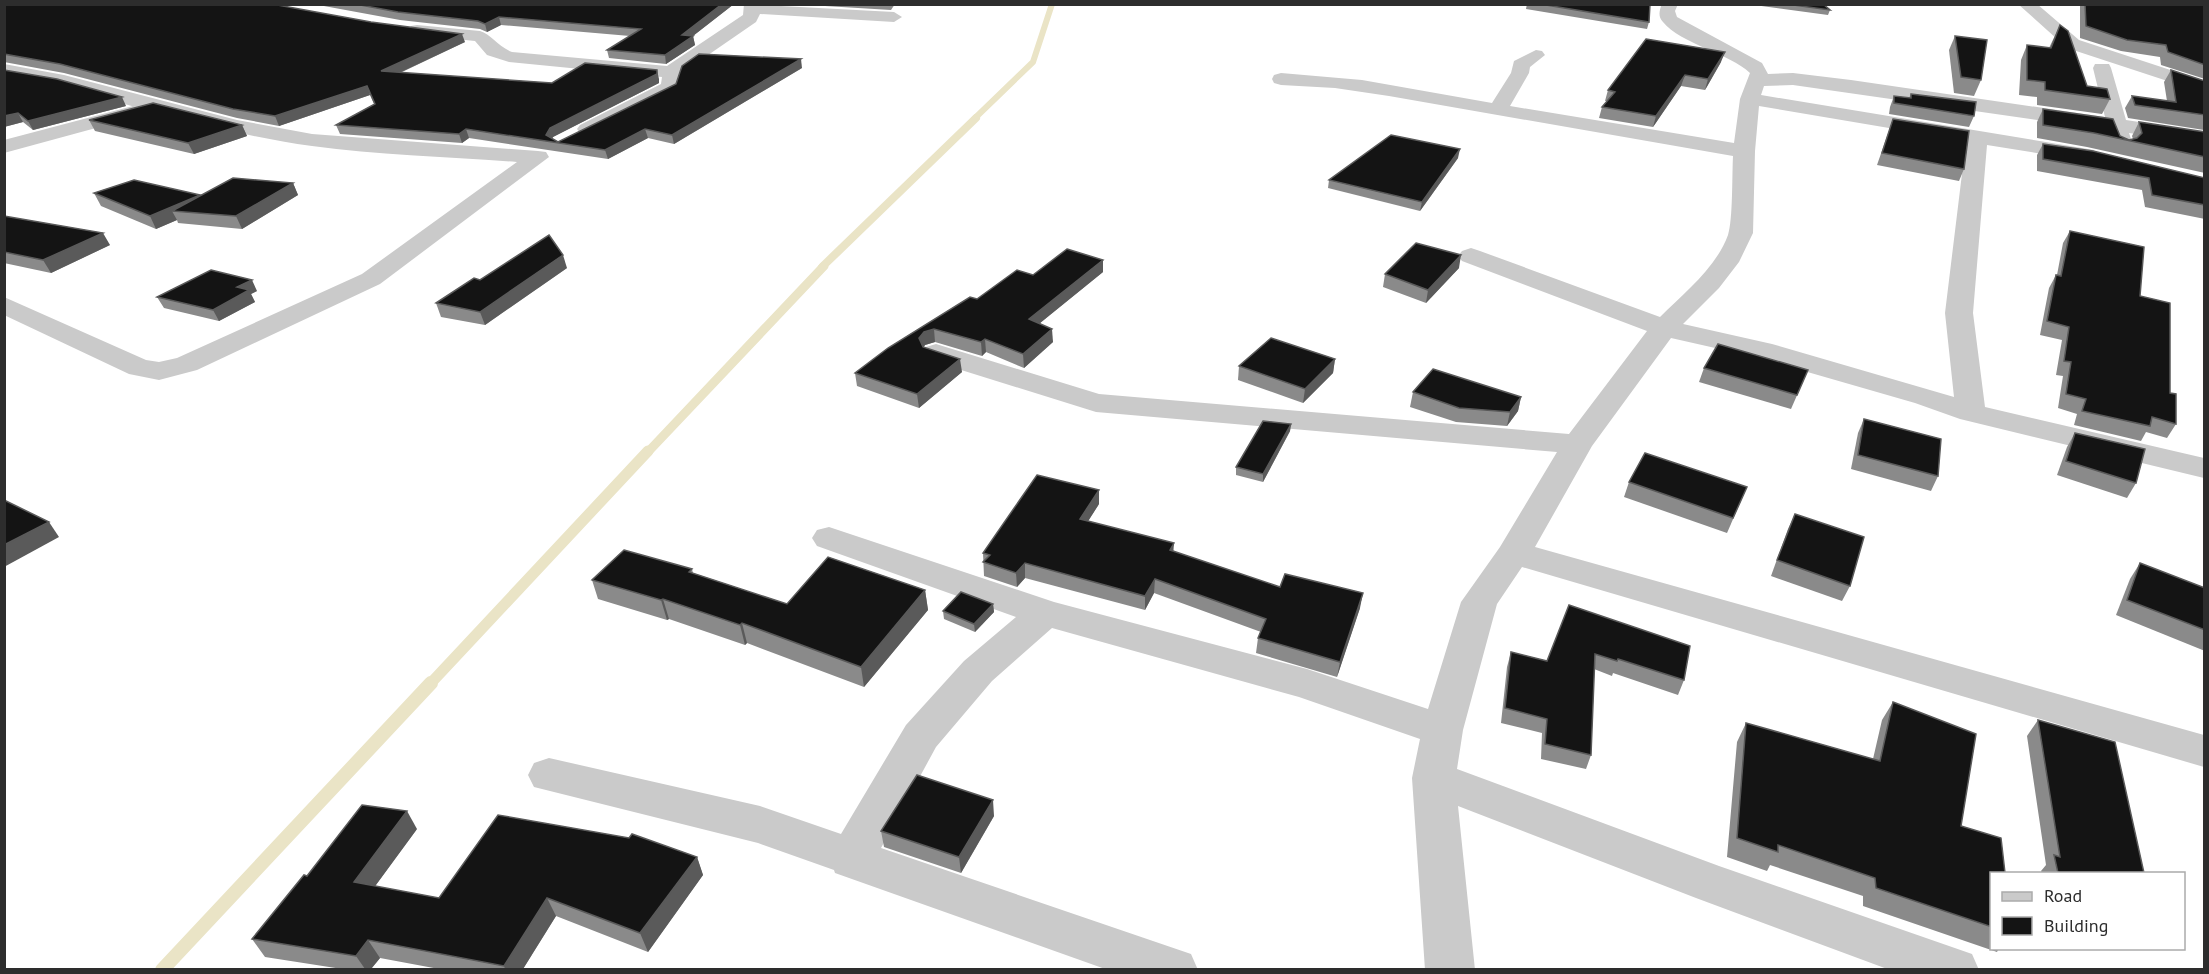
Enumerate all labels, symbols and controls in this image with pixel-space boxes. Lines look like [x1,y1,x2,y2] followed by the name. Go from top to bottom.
[1990,872,2185,950] legend
[2044,884,2082,907] text: Road
[2044,914,2108,937] text: Building

